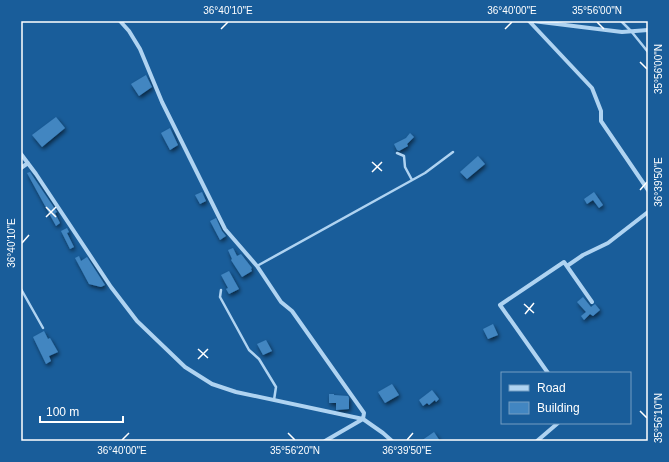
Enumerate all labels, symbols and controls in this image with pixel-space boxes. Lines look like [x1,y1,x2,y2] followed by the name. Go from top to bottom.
[203,5,253,16] text: 36°40'10"E
[487,5,537,16] text: 36°40'00"E
[572,5,622,16] text: 35°56'00"N
[653,44,664,94] text: 35°56'00"N
[653,157,664,207] text: 36°39'50"E
[6,218,17,268] text: 36°40'10"E
[501,372,631,424] legend
[537,381,566,395] text: Road
[653,393,664,443] text: 35°56'10"N
[40,398,123,424] scale bar
[537,401,580,415] text: Building
[46,405,79,419] text: 100 m
[97,445,147,456] text: 36°40'00"E
[270,445,320,456] text: 35°56'20"N
[382,445,432,456] text: 36°39'50"E

